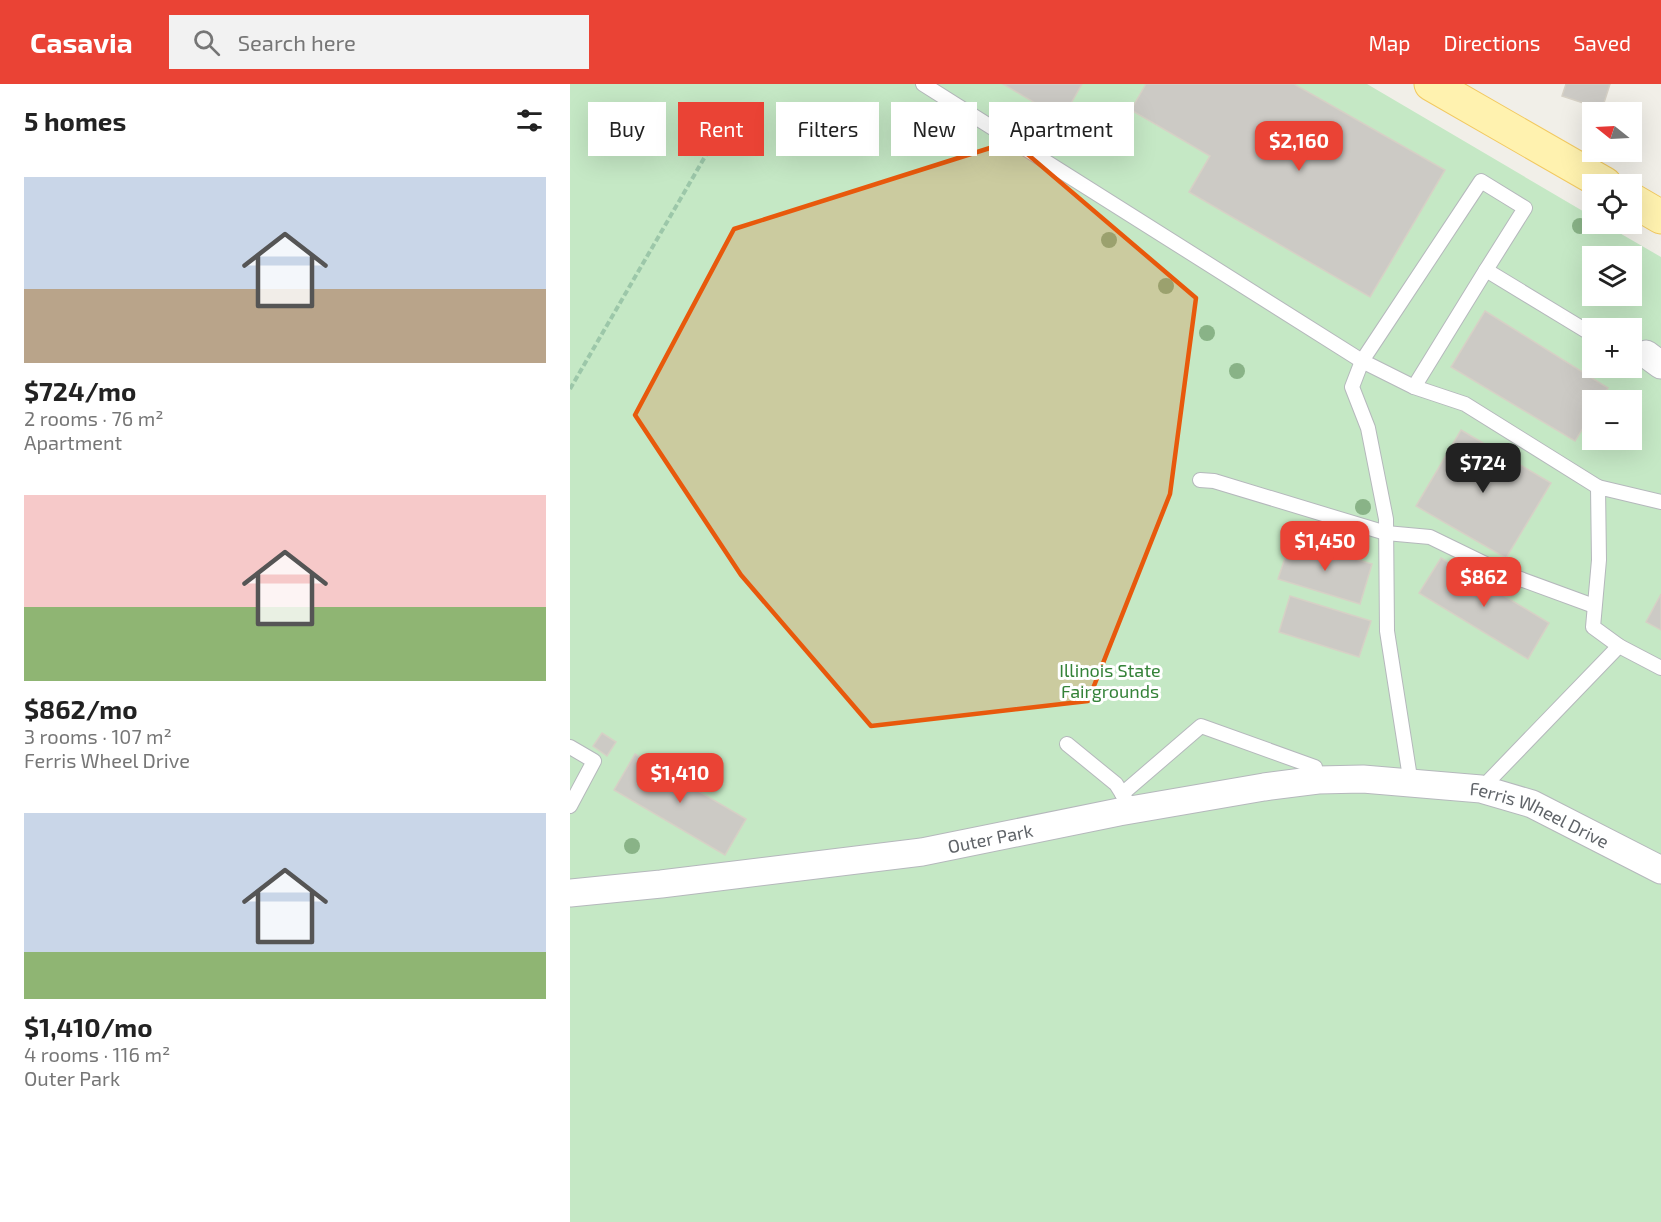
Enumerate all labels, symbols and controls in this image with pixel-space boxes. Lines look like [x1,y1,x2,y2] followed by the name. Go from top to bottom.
[169,15,589,69] search box
[30,25,133,59] text: Casavia
[190,26,223,59] icon: search
[238,29,356,55] text: Search here
[1368,30,1411,55] text: Map
[1444,30,1540,55] text: Directions
[1573,30,1631,55] text: Saved
[588,102,666,156] chip: Buy
[678,102,764,156] chip: Rent
[776,102,879,156] chip: Filters
[891,102,977,156] chip: New
[989,102,1134,156] chip: Apartment
[1582,102,1642,162] north arrow
[1582,102,1642,450] map controls
[513,104,546,137] icon: filters
[24,105,126,136] text: 5 homes
[1250,121,1348,172] pin: $2,160
[1269,128,1329,152] text: $2,160
[1582,174,1642,234] button: locate
[231,216,339,324] icon: home
[1582,246,1642,306] button: layers
[1582,318,1642,378] button: +
[24,375,136,406] text: $724/mo
[1582,390,1642,450] button: −
[24,406,163,430] text: 2 rooms · 76 m²
[24,430,122,454] text: Apartment
[1447,443,1519,494] pin: $724
[1460,450,1506,474] text: $724
[1276,521,1374,572] pin: $1,450
[1294,528,1356,552] text: $1,450
[231,534,339,642] icon: home
[1448,557,1520,608] pin: $862
[1460,564,1508,588] text: $862
[1059,659,1161,702] park label: Illinois State Fairgrounds
[24,693,138,724] text: $862/mo
[24,724,172,748] text: 3 rooms · 107 m²
[24,748,190,772] text: Ferris Wheel Drive
[631,753,729,804] pin: $1,410
[651,760,710,784] text: $1,410
[1469,777,1613,853] street label: Ferris Wheel Drive
[946,819,1035,858] street label: Outer Park
[231,852,339,960] icon: home
[24,1011,152,1042] text: $1,410/mo
[24,1042,170,1066] text: 4 rooms · 116 m²
[24,1066,120,1090] text: Outer Park

